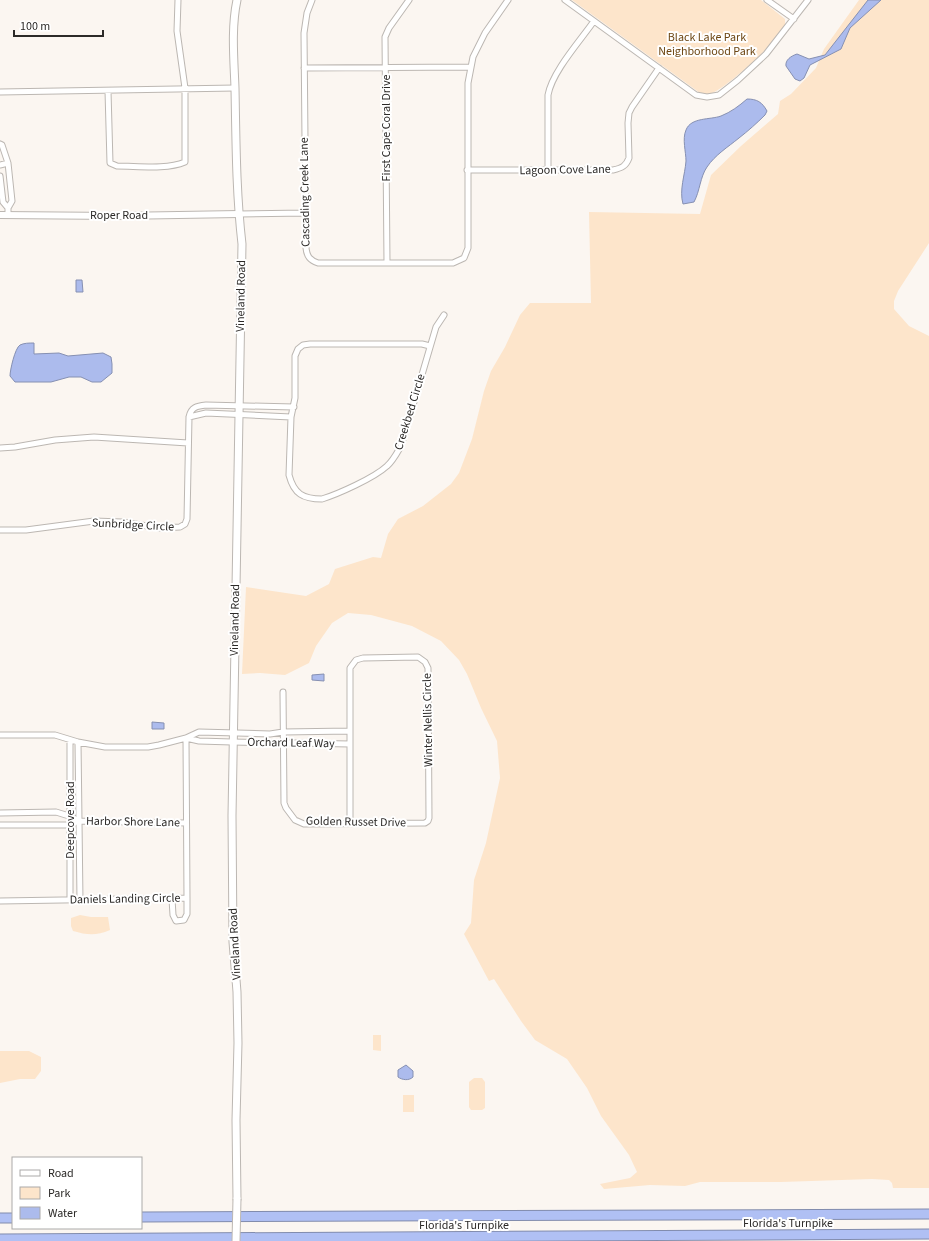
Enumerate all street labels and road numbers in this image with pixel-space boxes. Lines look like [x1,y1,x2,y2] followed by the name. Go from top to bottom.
[378,75,395,181] street label: First Cape Coral Drive
[296,137,314,247] street label: Cascading Creek Lane
[519,161,611,179] street label: Lagoon Cove Lane
[90,207,148,224] street label: Roper Road
[232,260,250,332] street label: Vineland Road
[390,372,430,452] street label: Creekbed Circle
[91,514,175,536] street label: Sunbridge Circle
[226,584,244,656] street label: Vineland Road
[419,673,437,767] street label: Winter Nellis Circle
[247,734,335,752] street label: Orchard Leaf Way
[62,781,79,859] street label: Deepcove Road
[86,813,180,831] street label: Harbor Shore Lane
[306,813,406,831] street label: Golden Russet Drive
[69,890,181,908] street label: Daniels Landing Circle
[225,908,245,980] street label: Vineland Road
[743,1215,833,1232] street label: Florida's Turnpike
[419,1217,509,1234] street label: Florida's Turnpike

